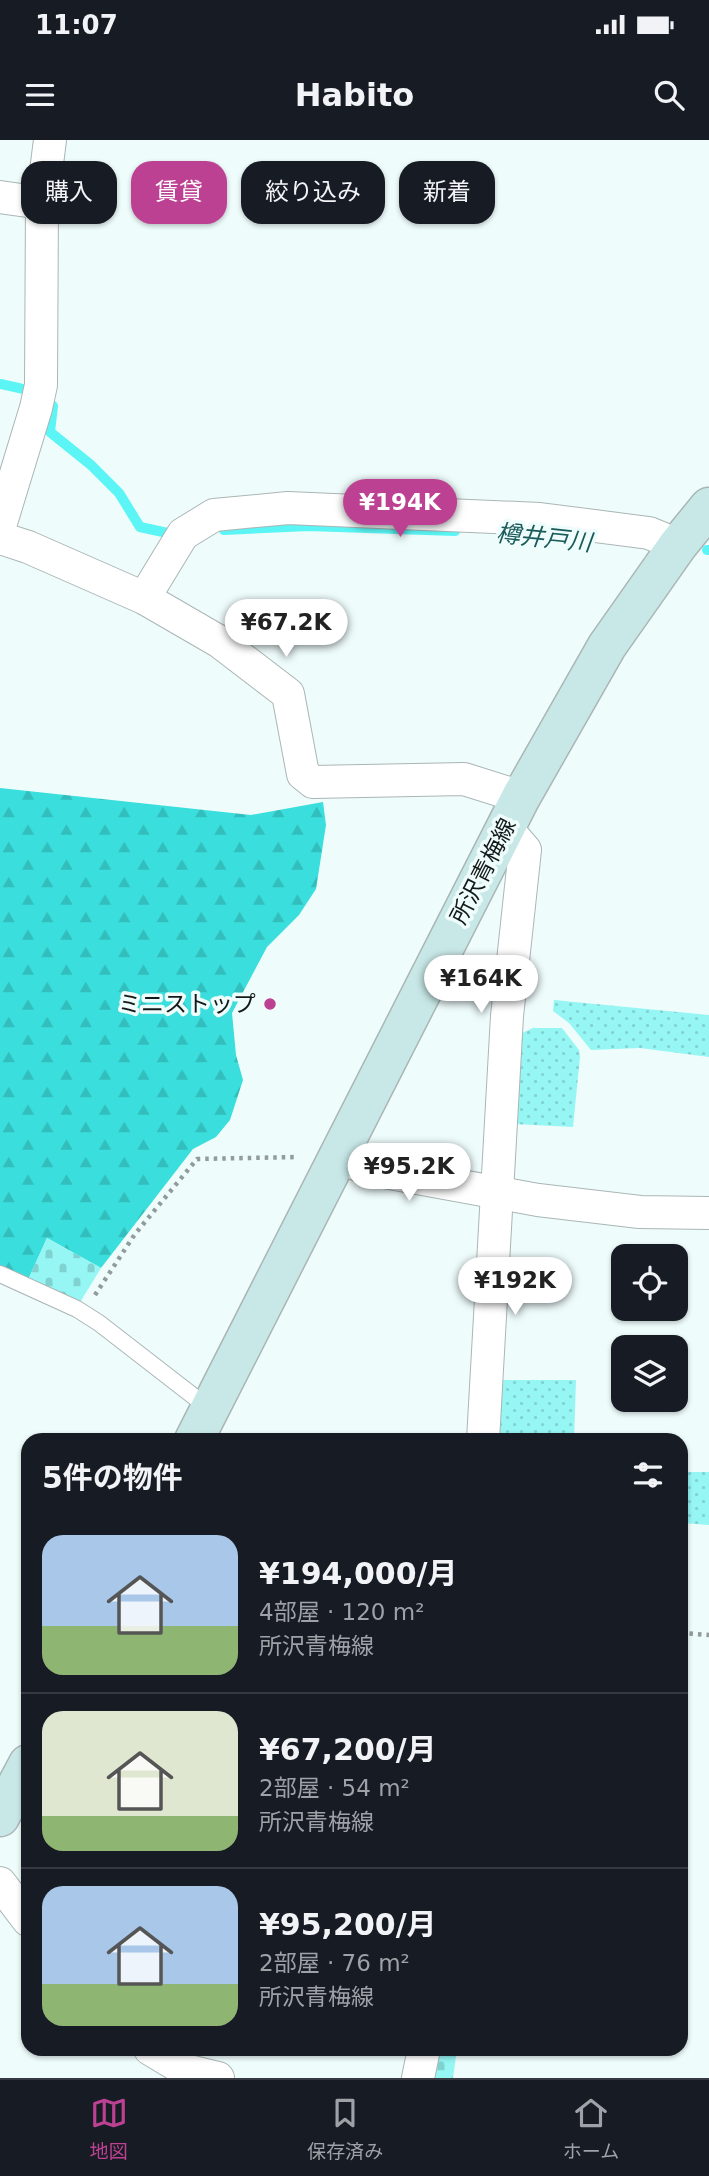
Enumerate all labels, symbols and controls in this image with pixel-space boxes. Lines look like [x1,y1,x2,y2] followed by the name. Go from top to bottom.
[35,10,118,40] text: 11:07
[21,76,59,114] icon: menu
[295,76,414,114] text: Habito
[650,76,688,114] icon: search
[21,161,117,224] chip: 購入
[131,161,227,224] chip: 賃貸
[241,161,385,224] chip: 絞り込み
[399,161,495,224] chip: 新着
[351,480,449,539] pin: ¥194K
[359,489,441,515] text: ¥194K
[495,519,596,557] water label: 樽井戸川
[229,600,343,659] pin: ¥67.2K
[241,609,331,635] text: ¥67.2K
[445,814,521,928] street label: 所沢青梅線
[432,956,530,1015] pin: ¥164K
[440,965,522,991] text: ¥164K
[118,991,256,1017] place label: ミニストップ
[262,996,278,1012] marker: ミニストップ
[352,1144,466,1203] pin: ¥95.2K
[364,1153,454,1179] text: ¥95.2K
[611,1244,688,1412] map controls
[611,1244,688,1321] button: locate
[466,1258,564,1317] pin: ¥192K
[474,1267,556,1293] text: ¥192K
[611,1335,688,1412] button: layers
[629,1456,667,1494] icon: filters
[42,1460,183,1495] text: 5件の物件
[259,1556,457,1591] text: ¥194,000/月
[98,1563,182,1647] icon: home
[259,1599,424,1625] text: 4部屋 · 120 m²
[259,1633,374,1659] text: 所沢青梅線
[259,1732,437,1767] text: ¥67,200/月
[98,1739,182,1823] icon: home
[259,1775,410,1801] text: 2部屋 · 54 m²
[259,1809,374,1835] text: 所沢青梅線
[259,1907,437,1942] text: ¥95,200/月
[98,1914,182,1998] icon: home
[259,1950,410,1976] text: 2部屋 · 76 m²
[259,1984,374,2010] text: 所沢青梅線
[90,2094,128,2163] tab: 地図
[307,2094,383,2163] tab: 保存済み
[563,2094,619,2163] tab: ホーム

